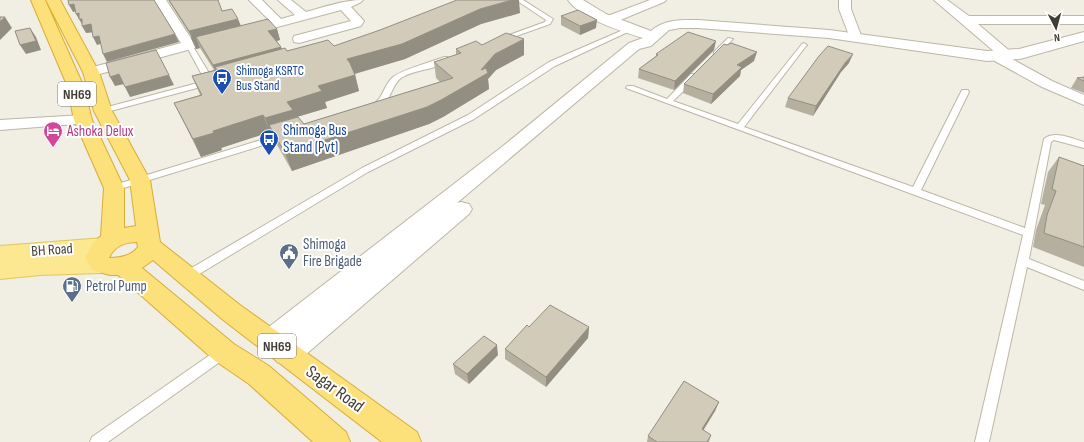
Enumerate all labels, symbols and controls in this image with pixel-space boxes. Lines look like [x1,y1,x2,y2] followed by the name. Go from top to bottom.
[1036,8,1076,48] north arrow
[1053,31,1061,44] text: N
[236,63,304,94] place label: Shimoga KSRTC Bus Stand
[211,67,233,95] bus stop icon: Shimoga KSRTC Bus Stand
[58,82,96,106] road number: NH69
[42,120,64,148] hotel icon: Ashoka Delux
[283,121,347,157] place label: Shimoga Bus Stand (Pvt)
[66,122,134,141] place label: Ashoka Delux
[258,128,280,156] bus stop icon: Shimoga Bus Stand (Pvt)
[303,235,362,271] place label: Shimoga Fire Brigade
[31,239,73,261] street label: BH Road
[278,242,300,270] public building icon: Shimoga Fire Brigade
[61,275,83,303] fuel station icon: Petrol Pump
[86,277,147,296] place label: Petrol Pump
[258,334,296,358] road number: NH69
[302,361,368,417] street label: Sagar Road

